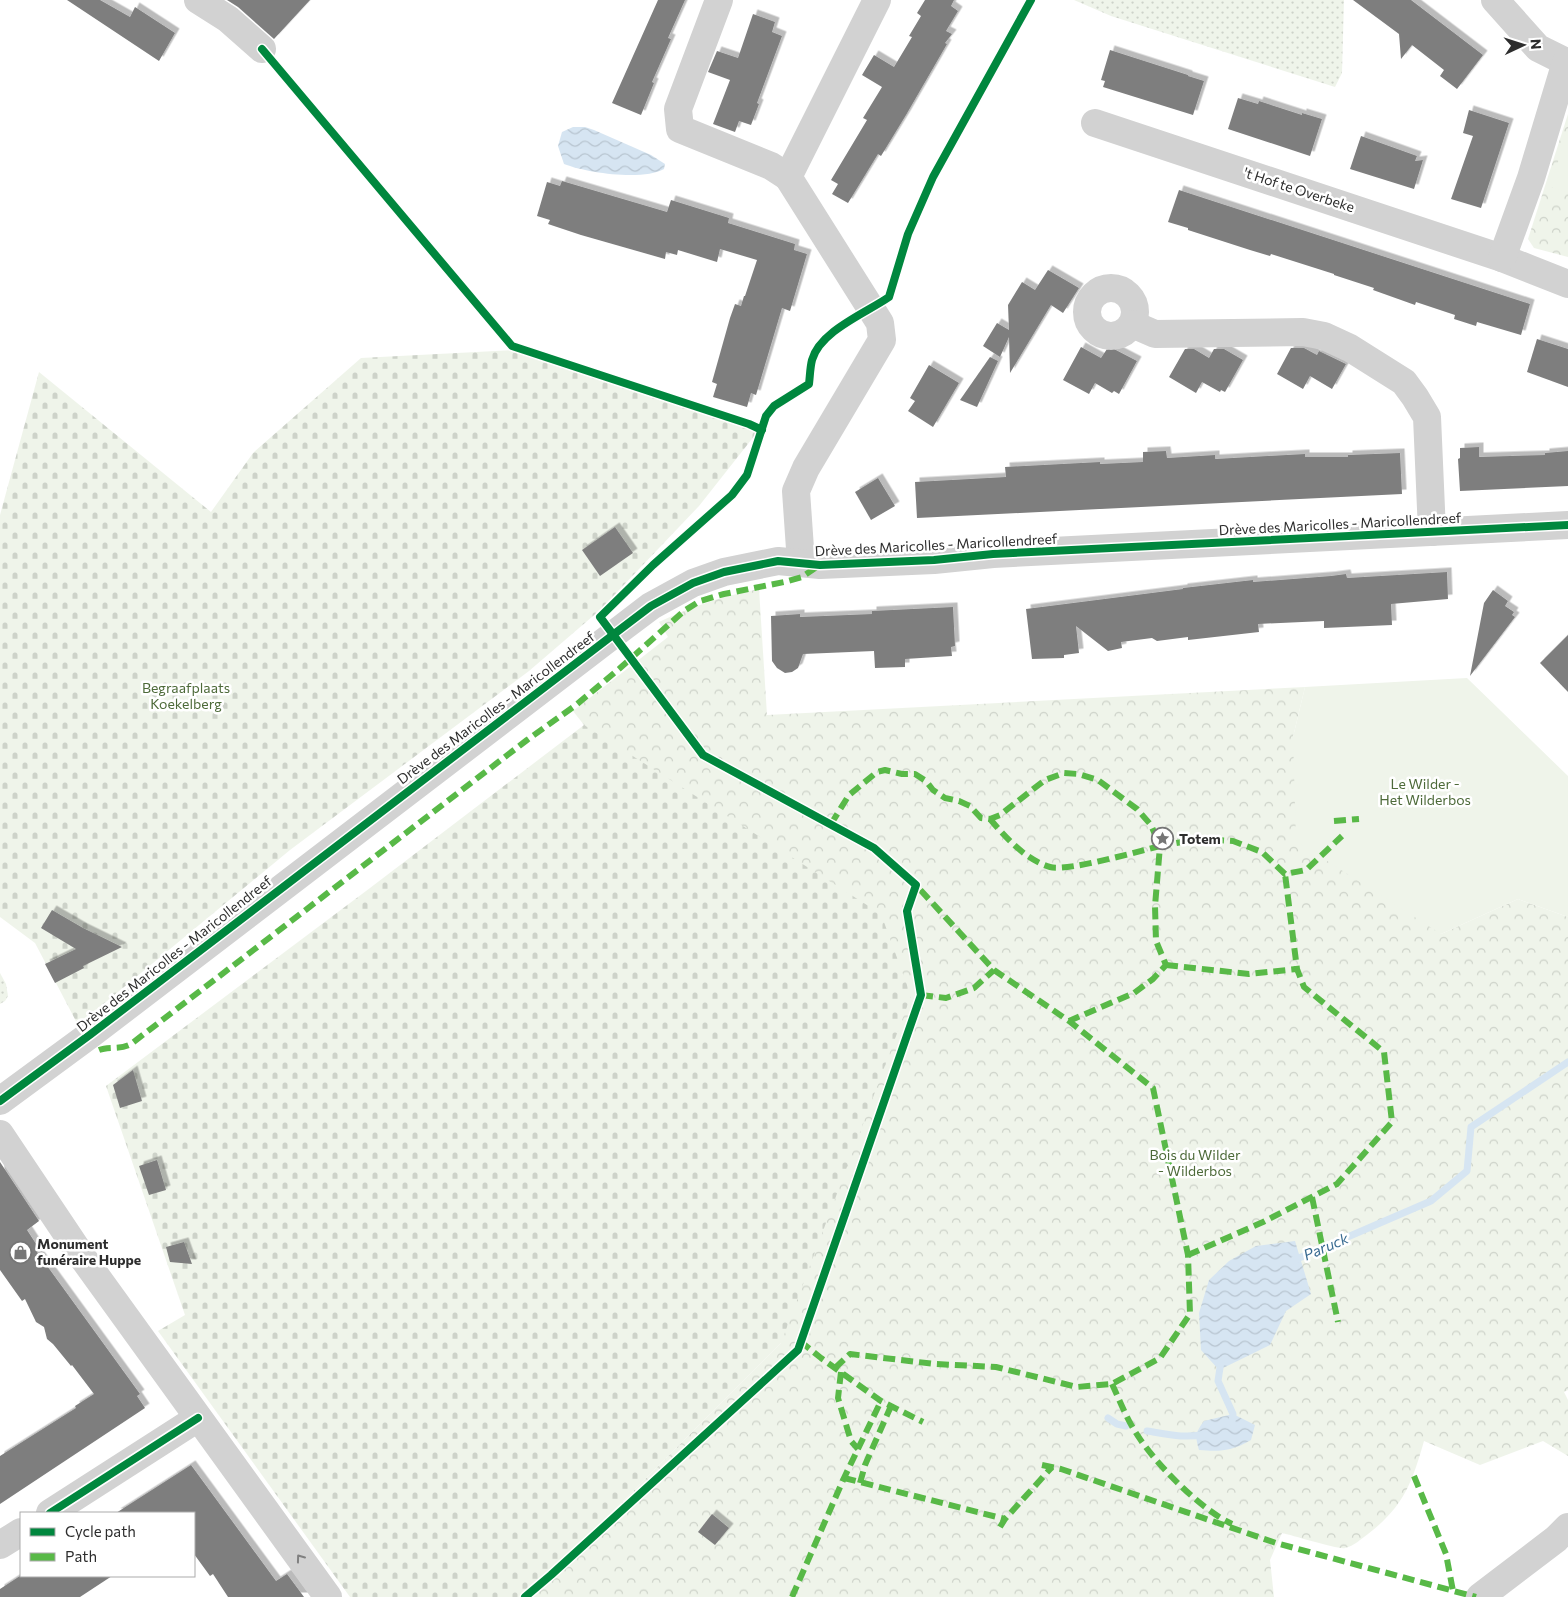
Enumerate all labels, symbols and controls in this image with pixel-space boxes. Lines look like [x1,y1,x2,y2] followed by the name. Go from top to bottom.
[1498,20,1548,70] north arrow
[1528,38,1545,50] text: N
[1242,164,1357,215] street label: 't Hof te Overbeke
[1218,509,1462,538] street label: Drève des Maricolles - Maricollendreef
[814,530,1058,559] street label: Drève des Maricolles - Maricollendreef
[394,627,598,787] street label: Drève des Maricolles - Maricollendreef
[142,679,230,712] park label: Begraafplaats Koekelberg
[1379,775,1471,808] park label: Le Wilder - Het Wilderbos
[1151,827,1175,851] place icon: Totem
[1179,830,1221,847] place label: Totem
[73,872,275,1035] street label: Drève des Maricolles - Maricollendreef
[1149,1146,1241,1179] park label: Bois du Wilder - Wilderbos
[1300,1228,1352,1264] water label: Paruck
[37,1235,141,1268] place label: Monument funéraire Huppe
[9,1240,33,1264] shop icon: Monument funéraire Huppe
[20,1512,195,1577] legend
[65,1522,136,1540] text: Cycle path
[65,1547,97,1565] text: Path
[297,1555,305,1564] one-way arrow

